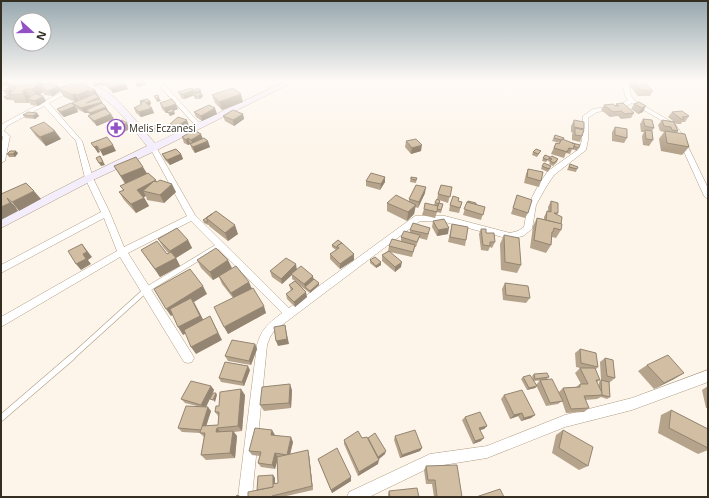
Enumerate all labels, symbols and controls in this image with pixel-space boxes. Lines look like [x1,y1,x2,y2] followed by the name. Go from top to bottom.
[12,12,52,52] north arrow
[33,29,50,43] text: N
[106,118,126,138] pharmacy icon: Melis Eczanesi
[129,121,196,135] place label: Melis Eczanesi

